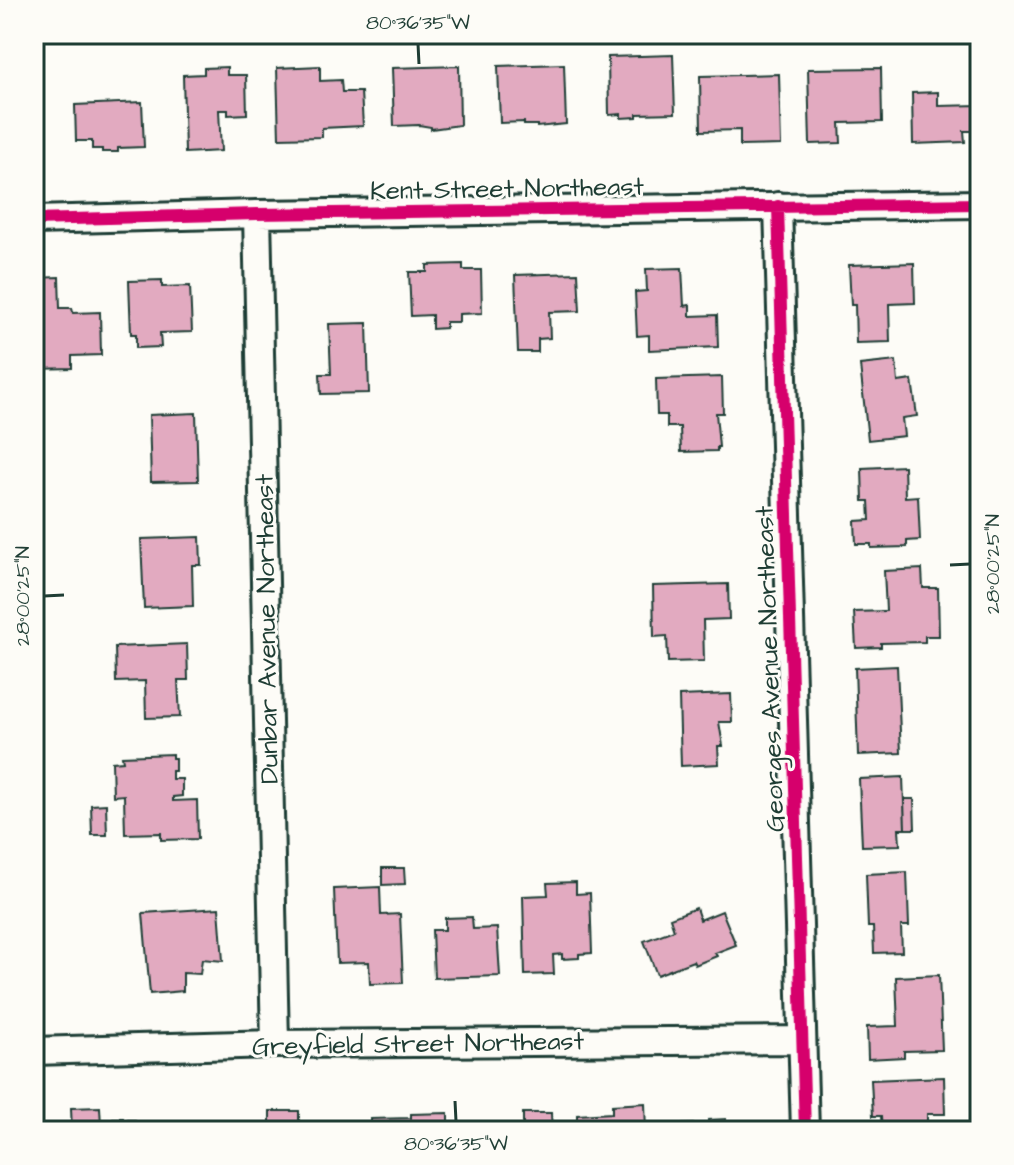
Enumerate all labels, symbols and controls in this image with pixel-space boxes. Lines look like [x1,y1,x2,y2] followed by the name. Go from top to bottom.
[366,9,470,37] text: 80°36'35"W
[370,169,645,209] street label: Kent Street Northeast
[246,473,288,784] street label: Dunbar Avenue Northeast
[746,505,796,833] street label: Georges Avenue Northeast
[979,514,1007,614] text: 28°00'25"N
[9,546,37,646] text: 28°00'25"N
[252,1023,585,1067] street label: Greyfield Street Northeast
[404,1130,508,1158] text: 80°36'35"W

